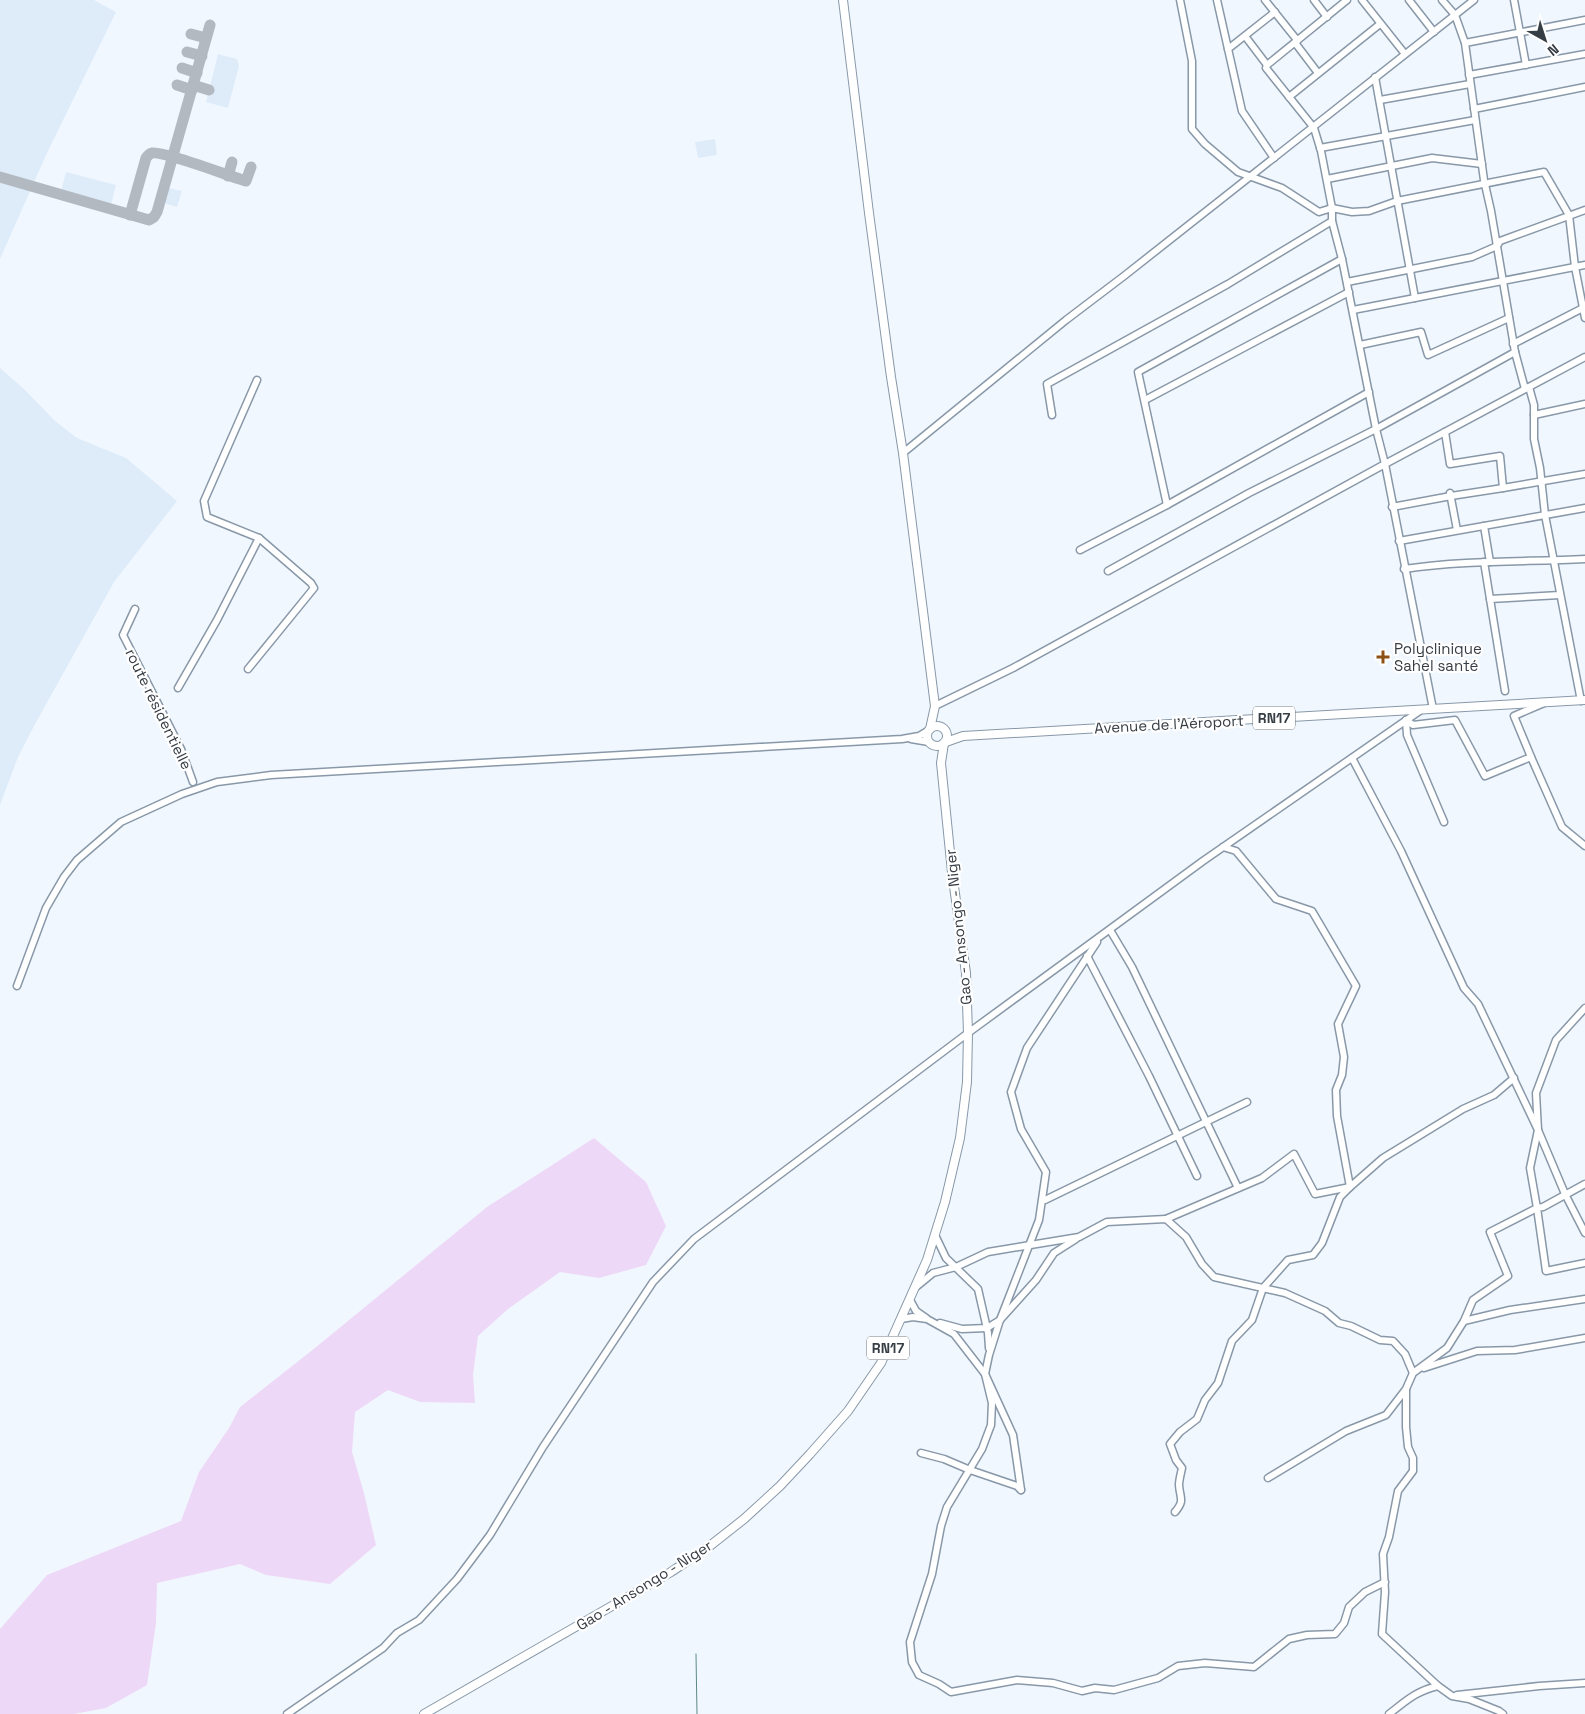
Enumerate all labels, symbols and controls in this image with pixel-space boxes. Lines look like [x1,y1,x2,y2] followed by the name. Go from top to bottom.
[1520,15,1570,65] north arrow
[1544,40,1562,60] text: N
[1394,639,1482,675] place label: Polyclinique Sahel santé
[121,645,197,773] street label: route résidentielle
[1376,650,1390,664] marker: Polyclinique Sahel santé
[1253,706,1295,730] road number: RN17
[1094,711,1244,737] street label: Avenue de l'Aéroport
[940,848,976,1006] street label: Gao - Ansongo - Niger
[867,1336,909,1360] road number: RN17
[573,1535,716,1635] street label: Gao - Ansongo - Niger

